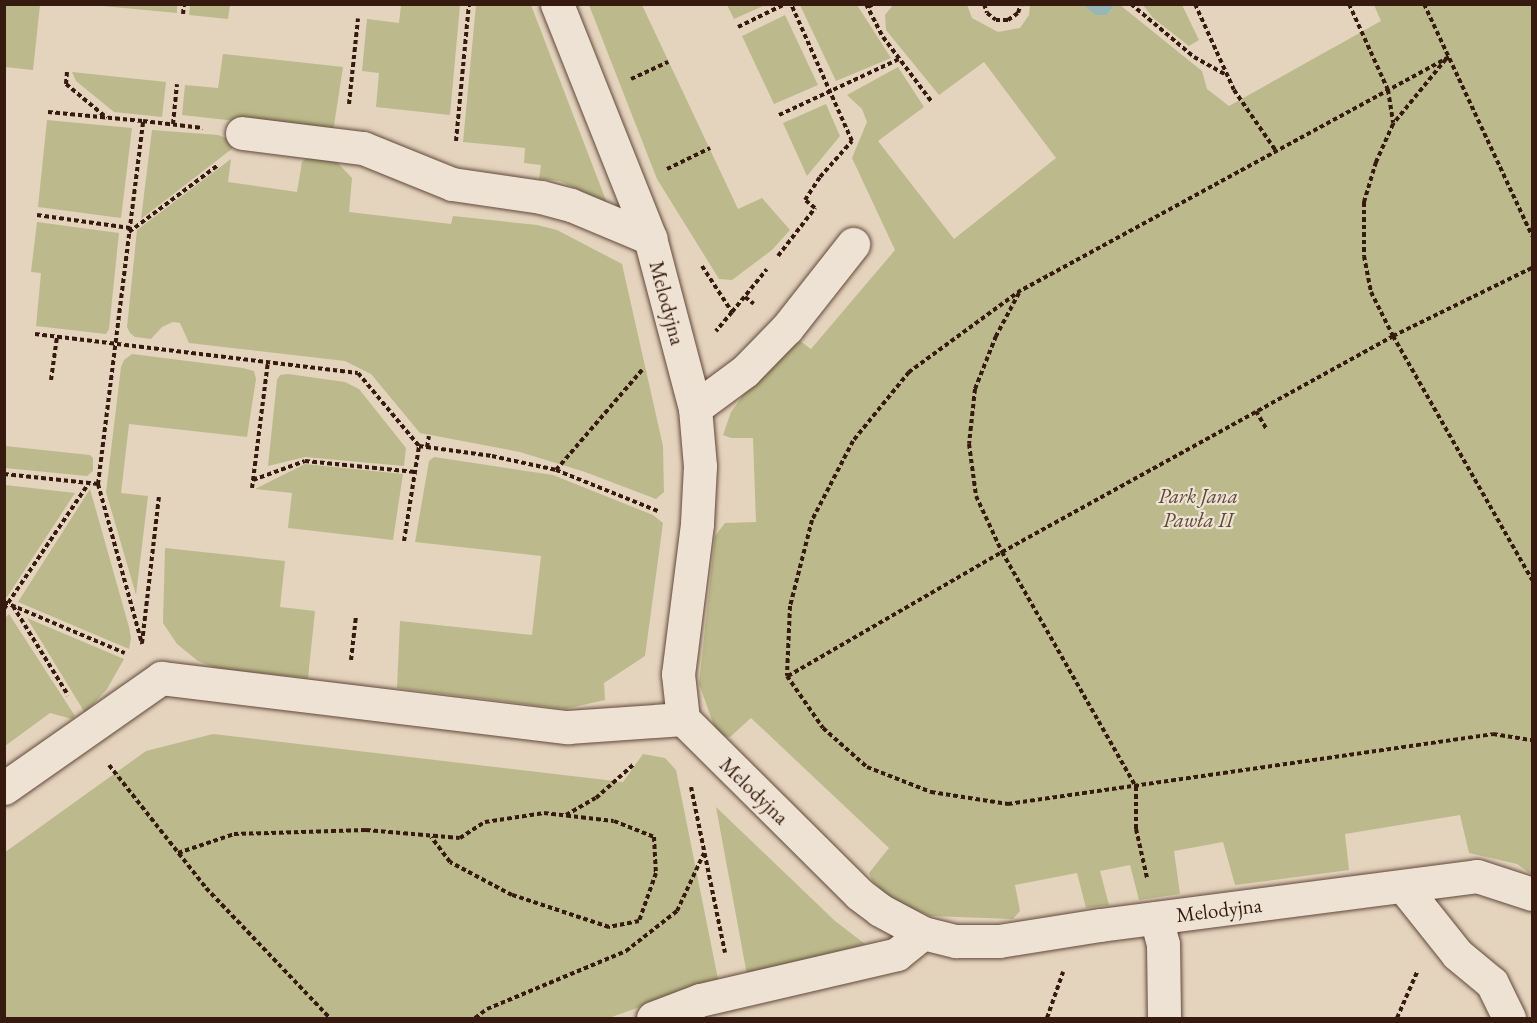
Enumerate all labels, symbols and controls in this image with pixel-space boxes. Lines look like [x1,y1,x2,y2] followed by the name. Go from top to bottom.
[644,258,690,348] street label: Melodyjna
[1158,483,1238,533] park label: Park Jana Pawła II
[714,752,794,830] street label: Melodyjna
[1175,892,1263,928] street label: Melodyjna

